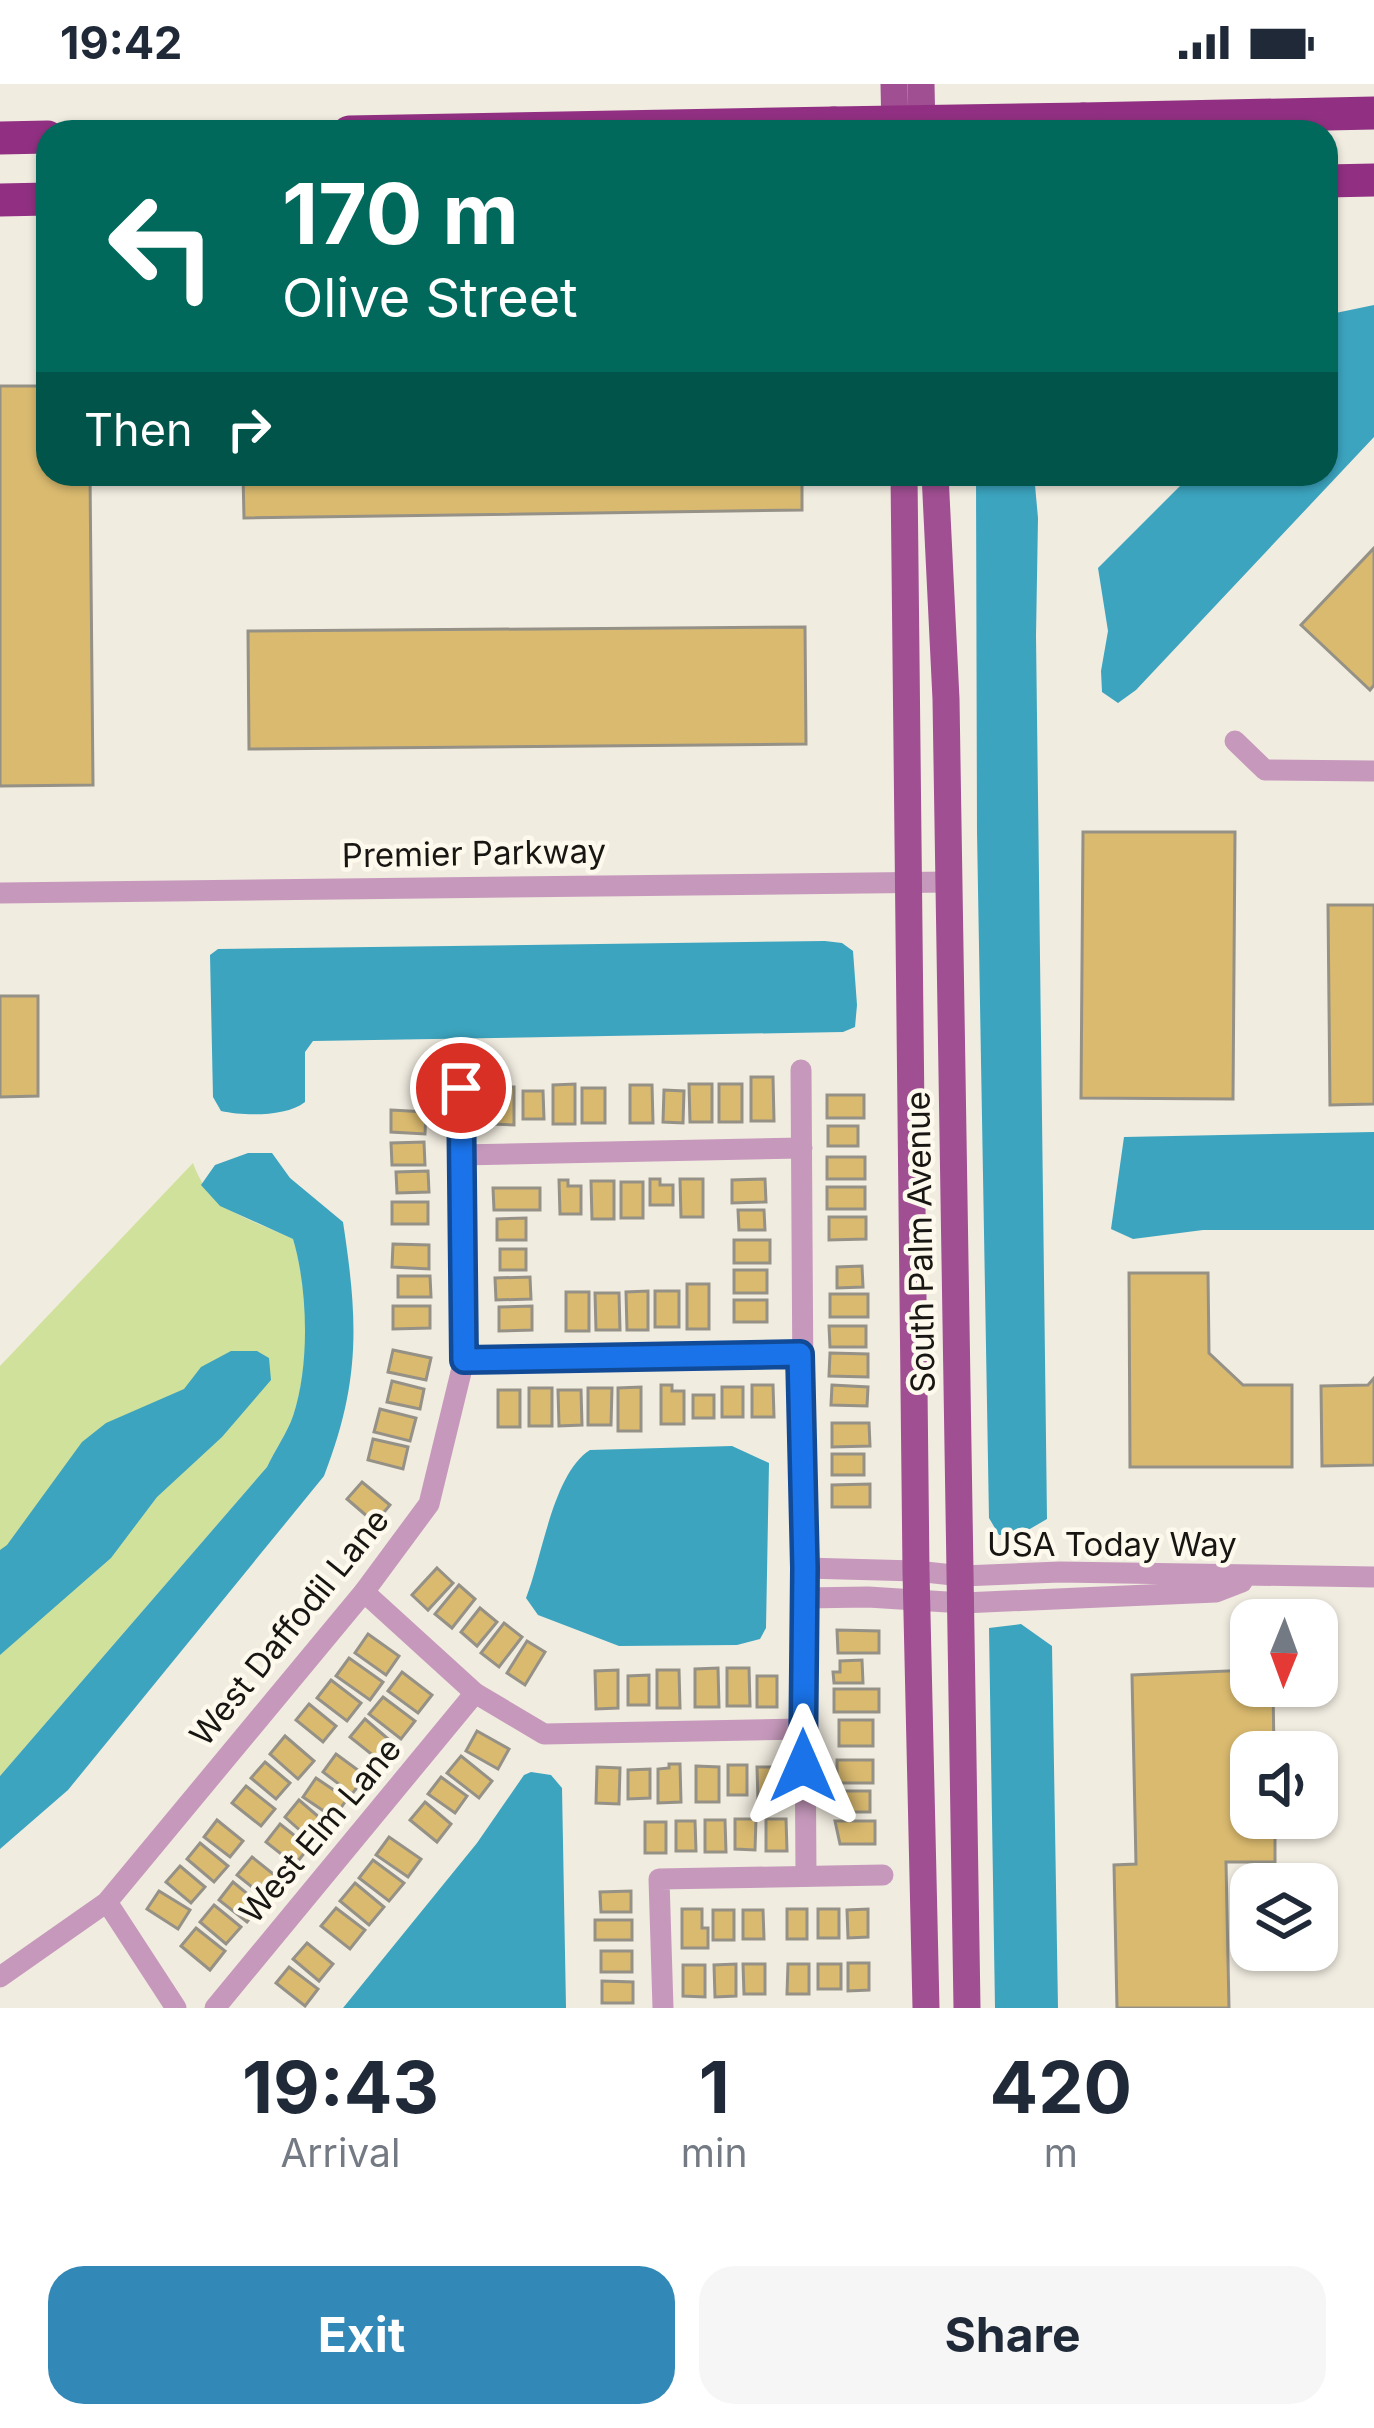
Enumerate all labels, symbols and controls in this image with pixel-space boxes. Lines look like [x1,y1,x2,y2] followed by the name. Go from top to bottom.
[60,15,182,70] text: 19:42
[282,163,519,264] text: 170 m
[84,168,240,324] icon: left
[282,265,578,330] text: Olive Street
[216,396,282,462] icon: right
[84,402,192,457] text: Then
[342,831,606,875] street label: Premier Parkway
[410,1037,512,1139] pin
[428,1055,494,1121] icon: arrive
[897,1091,943,1393] street label: South Palm Avenue
[181,1500,397,1754] street label: West Daffodil Lane
[987,1524,1237,1564] street label: USA Today Way
[1230,1599,1338,1707] north arrow
[1230,1599,1338,1971] map controls
[740,1703,866,1829] position arrow
[231,1729,409,1931] street label: West Elm Lane
[1230,1731,1338,1839] button: sound
[1230,1863,1338,1971] button: layers
[242,2043,439,2130] text: 19:43
[699,2043,730,2130] text: 1
[989,2043,1132,2130] text: 420
[280,2129,400,2176] text: Arrival
[681,2129,748,2176] text: min
[1044,2129,1078,2176] text: m
[48,2266,675,2404] button: Exit
[699,2266,1326,2404] button: Share

